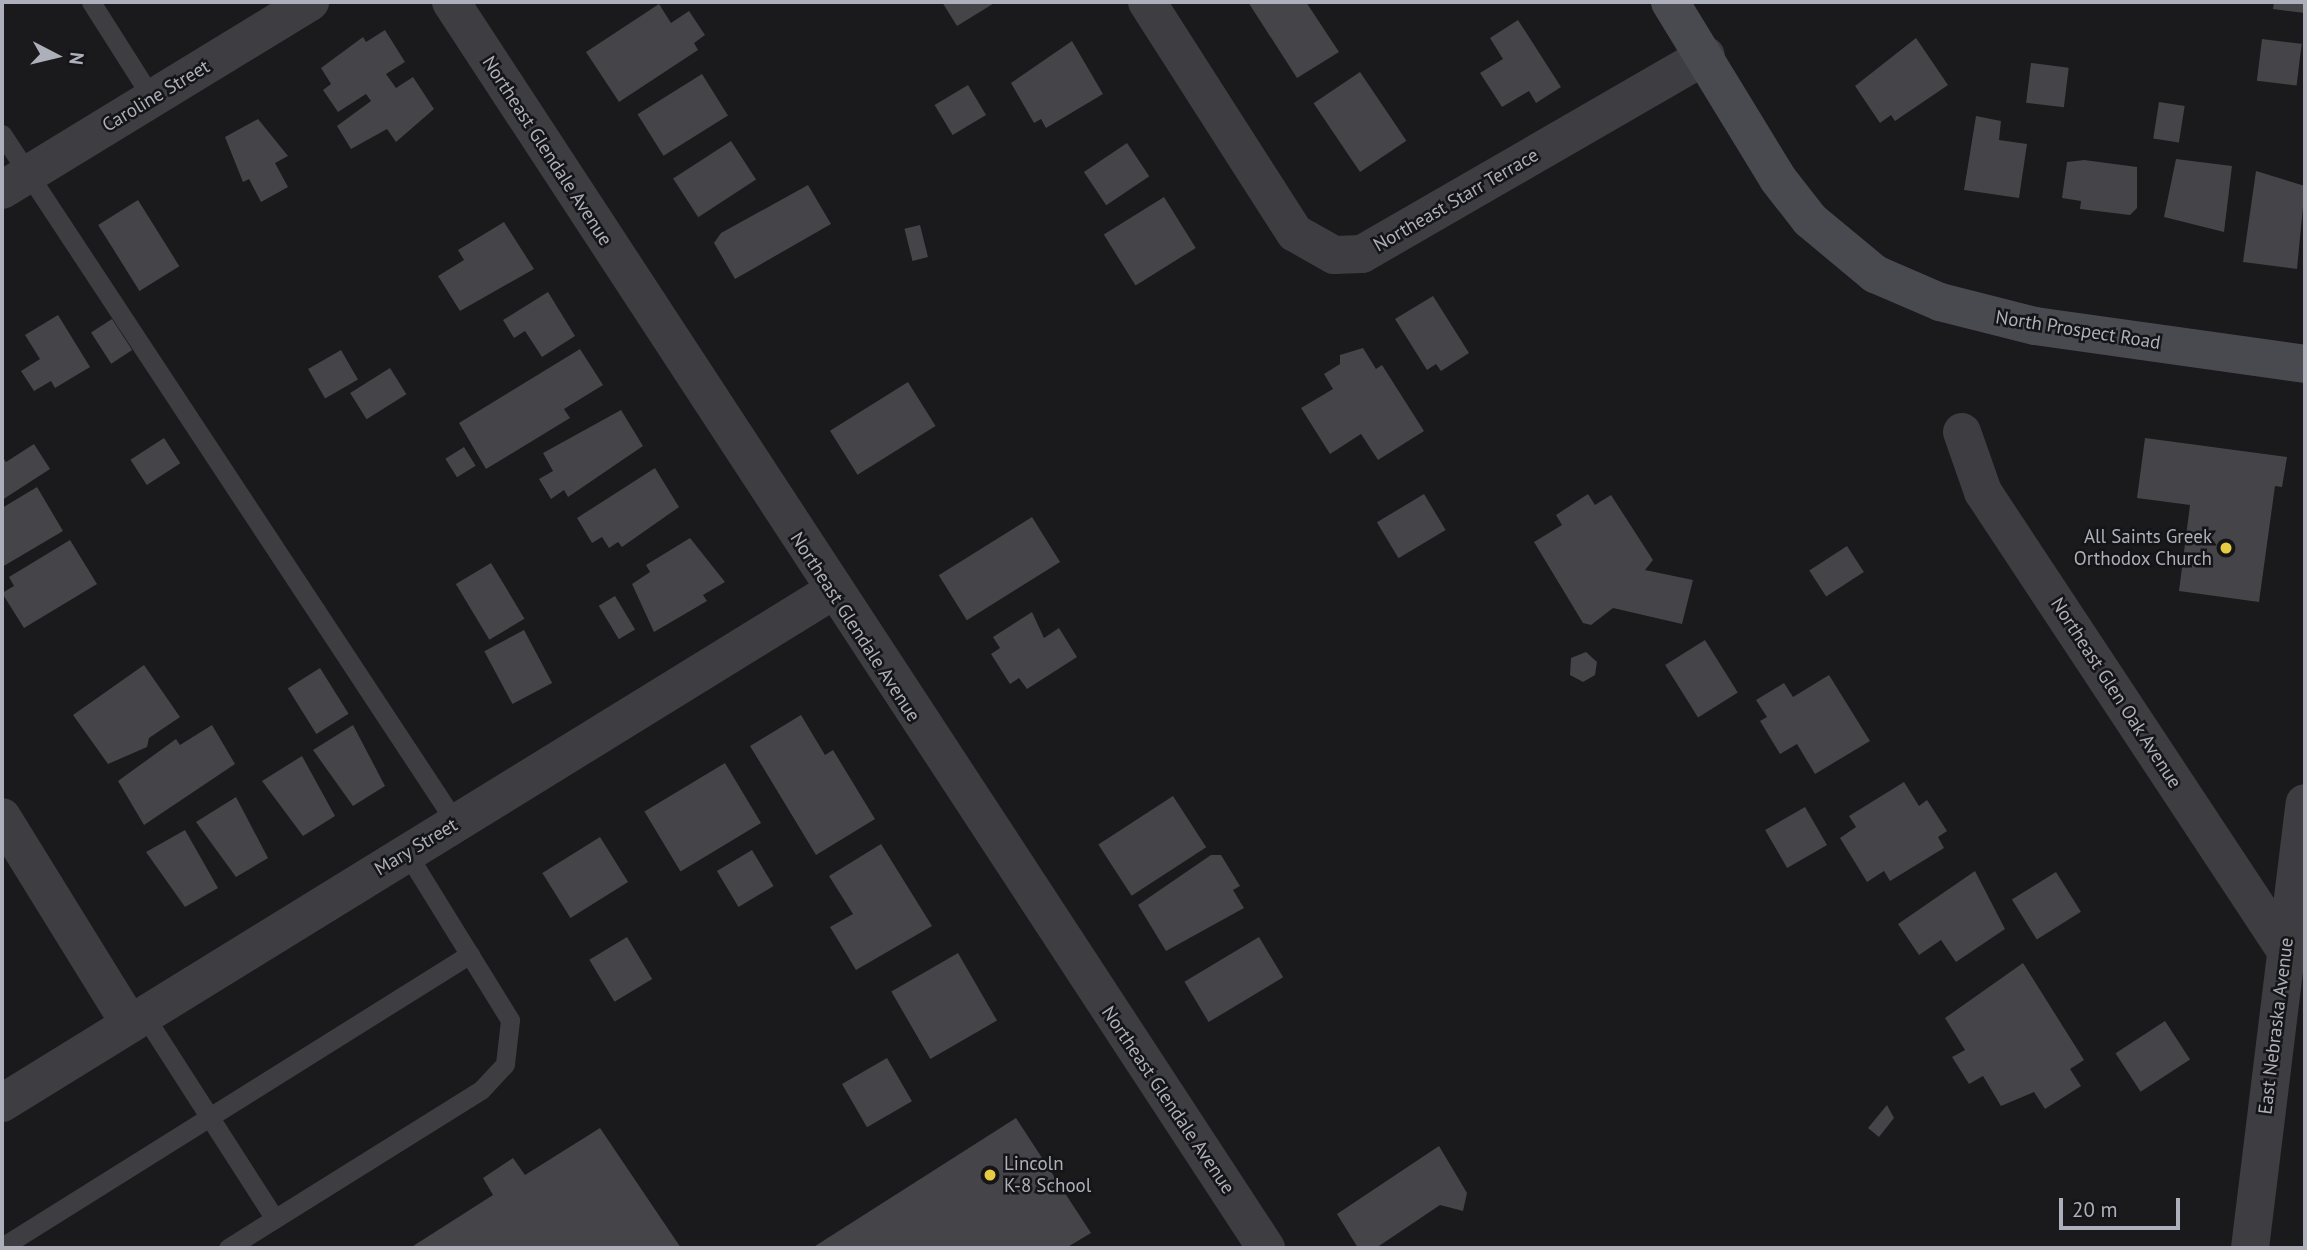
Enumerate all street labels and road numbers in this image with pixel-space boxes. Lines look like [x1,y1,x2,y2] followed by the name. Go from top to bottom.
[477,52,617,250] street label: Northeast Glendale Avenue
[98,55,214,137] street label: Caroline Street
[1369,143,1543,257] street label: Northeast Starr Terrace
[1994,306,2162,354] street label: North Prospect Road
[785,528,925,726] street label: Northeast Glendale Avenue
[2046,593,2186,793] street label: Northeast Glen Oak Avenue
[370,813,462,881] street label: Mary Street
[2254,936,2298,1116] street label: East Nebraska Avenue
[1097,1002,1239,1198] street label: Northeast Glendale Avenue

